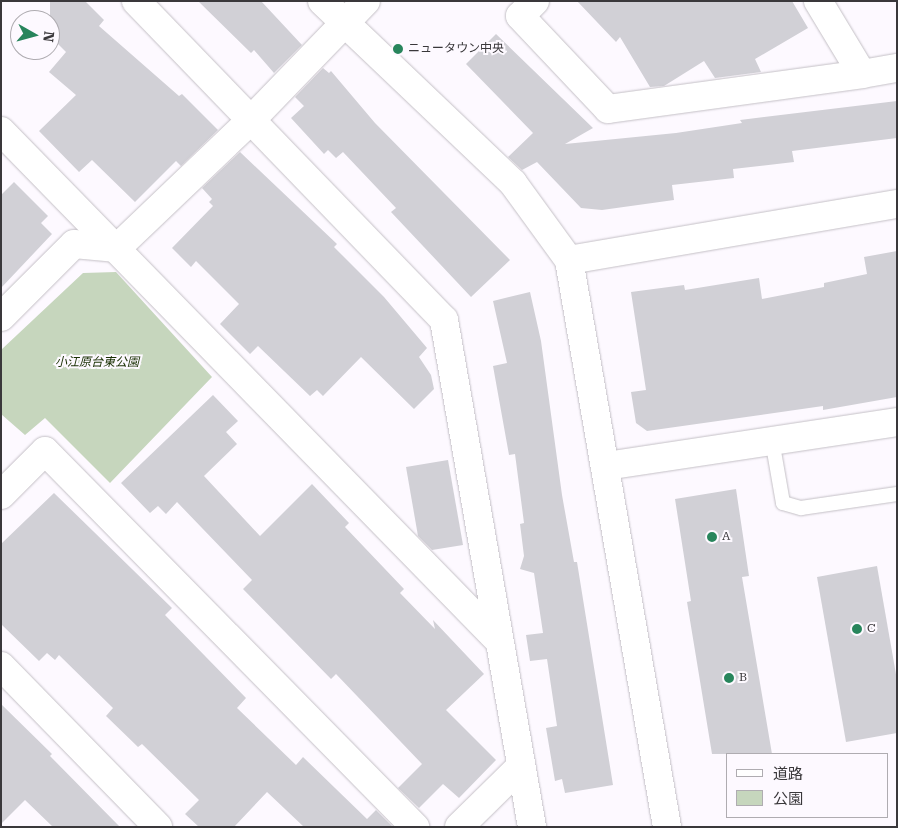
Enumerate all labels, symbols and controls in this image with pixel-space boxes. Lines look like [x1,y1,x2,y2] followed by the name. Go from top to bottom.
[10,10,60,60] north arrow
[40,30,57,43] text: N
[408,42,504,56] place label: ニュータウン中央
[392,43,404,55] marker: ニュータウン中央
[55,356,139,370] park label: 小江原台東公園
[722,530,730,544] place label: A
[706,531,718,543] marker: A
[867,622,876,636] place label: C
[851,623,863,635] marker: C
[739,671,747,685] place label: B
[723,672,735,684] marker: B
[726,753,888,818] legend
[773,765,803,783] text: 道路
[773,790,803,808] text: 公園

